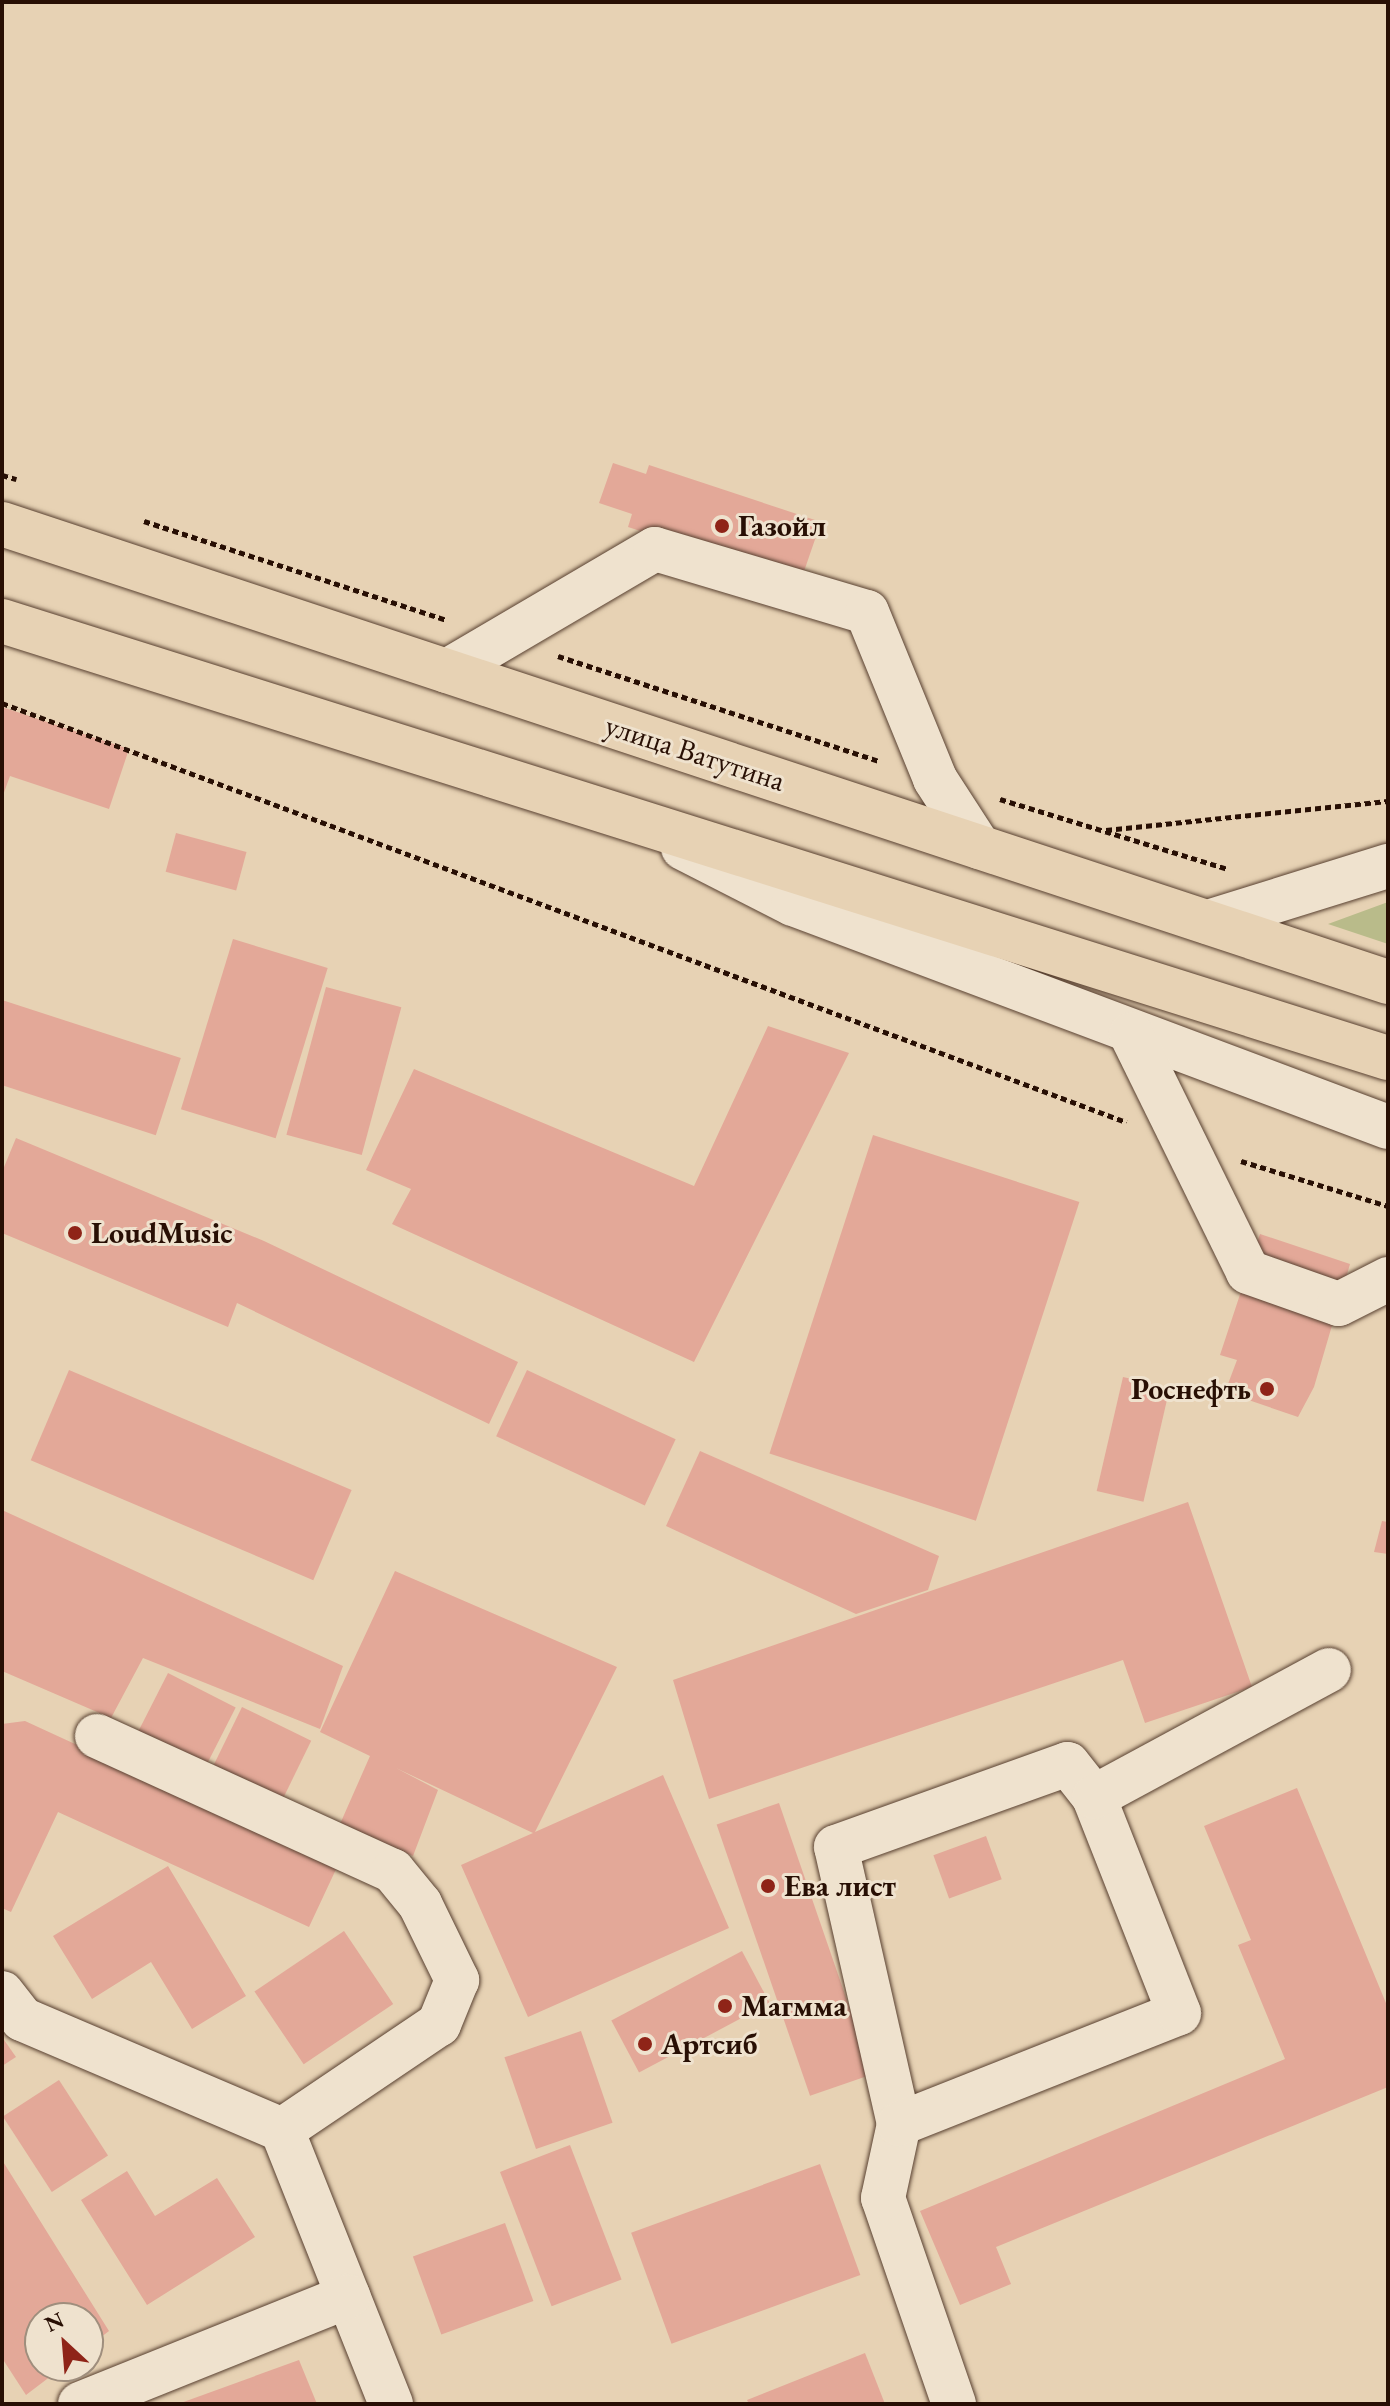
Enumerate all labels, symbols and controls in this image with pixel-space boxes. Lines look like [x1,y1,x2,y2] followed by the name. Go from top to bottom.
[738,508,826,544] place label: Газойл
[713,517,731,535] marker: Газойл
[601,707,789,799] street label: улица Ватутина
[91,1215,233,1251] place label: LoudMusic
[66,1224,84,1242] marker: LoudMusic
[1131,1371,1251,1407] place label: Роснефть
[1258,1380,1276,1398] marker: Роснефть
[784,1868,896,1904] place label: Ева лист
[759,1877,777,1895] marker: Ева лист
[741,1988,847,2024] place label: Магмма
[716,1997,734,2015] marker: Магмма
[661,2026,758,2062] place label: Артсиб
[636,2035,654,2053] marker: Артсиб
[24,2302,104,2382] north arrow
[40,2305,68,2339] text: N

